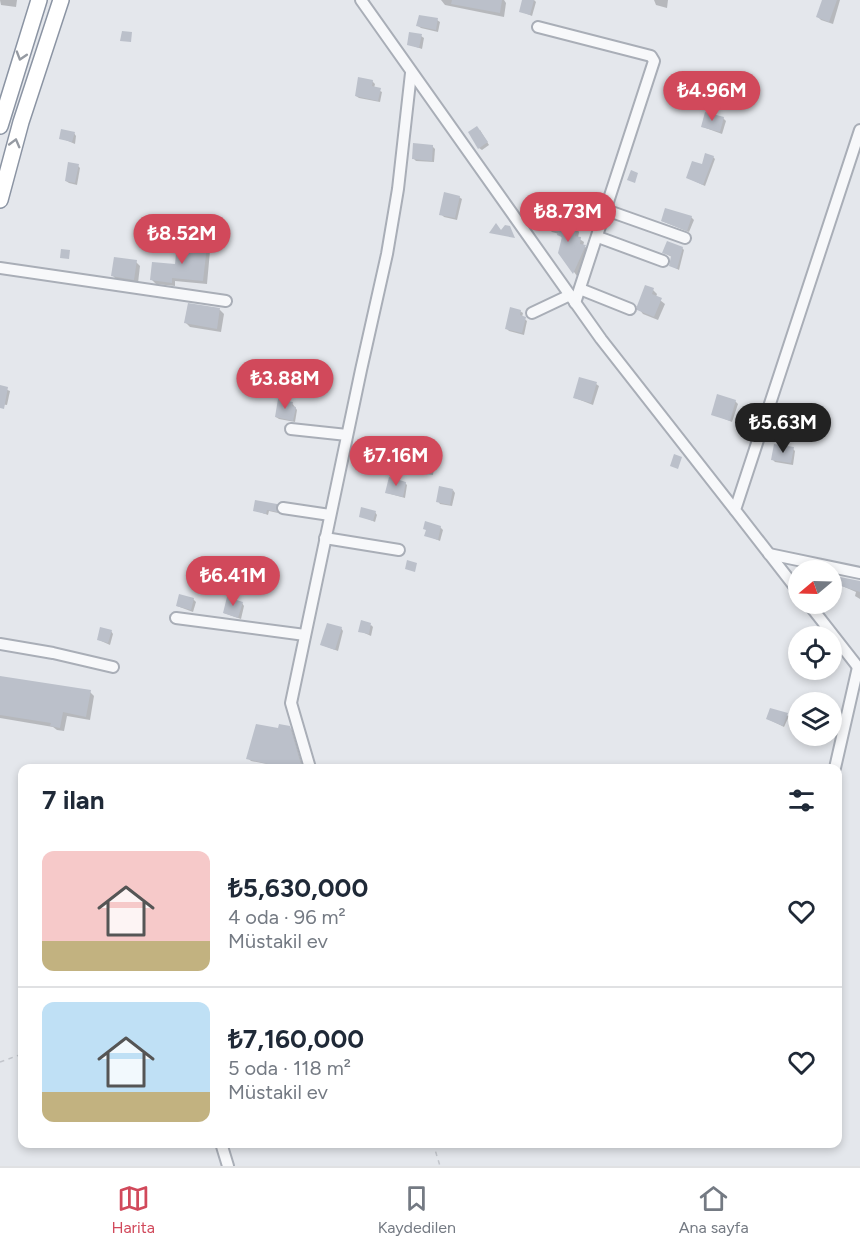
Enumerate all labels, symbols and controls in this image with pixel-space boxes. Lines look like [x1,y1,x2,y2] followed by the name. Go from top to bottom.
[16,50,28,61] one-way arrow
[663,71,761,122] pin: ₺4.96M
[677,78,747,102] text: ₺4.96M
[8,138,20,149] one-way arrow
[519,192,617,243] pin: ₺8.73M
[534,199,602,223] text: ₺8.73M
[133,214,231,265] pin: ₺8.52M
[148,221,216,245] text: ₺8.52M
[236,359,334,410] pin: ₺3.88M
[250,366,320,390] text: ₺3.88M
[734,403,832,454] pin: ₺5.63M
[749,410,817,434] text: ₺5.63M
[347,436,445,487] pin: ₺7.16M
[364,443,428,467] text: ₺7.16M
[184,556,282,607] pin: ₺6.41M
[788,560,842,614] north arrow
[788,560,842,746] map controls
[200,563,266,587] text: ₺6.41M
[788,626,842,680] button: locate
[788,692,842,746] button: layers
[42,784,104,816] text: 7 ilan
[785,784,818,817] icon: filters
[228,872,368,904] text: ₺5,630,000
[90,875,162,947] icon: home
[785,895,818,928] icon: heart
[228,905,346,929] text: 4 oda · 96 m²
[228,929,328,953] text: Müstakil ev
[228,1023,364,1055] text: ₺7,160,000
[90,1026,162,1098] icon: home
[785,1046,818,1079] icon: heart
[228,1056,351,1080] text: 5 oda · 118 m²
[228,1080,328,1104] text: Müstakil ev
[111,1182,155,1237] tab: Harita
[378,1182,456,1237] tab: Kaydedilen
[679,1182,749,1237] tab: Ana sayfa

